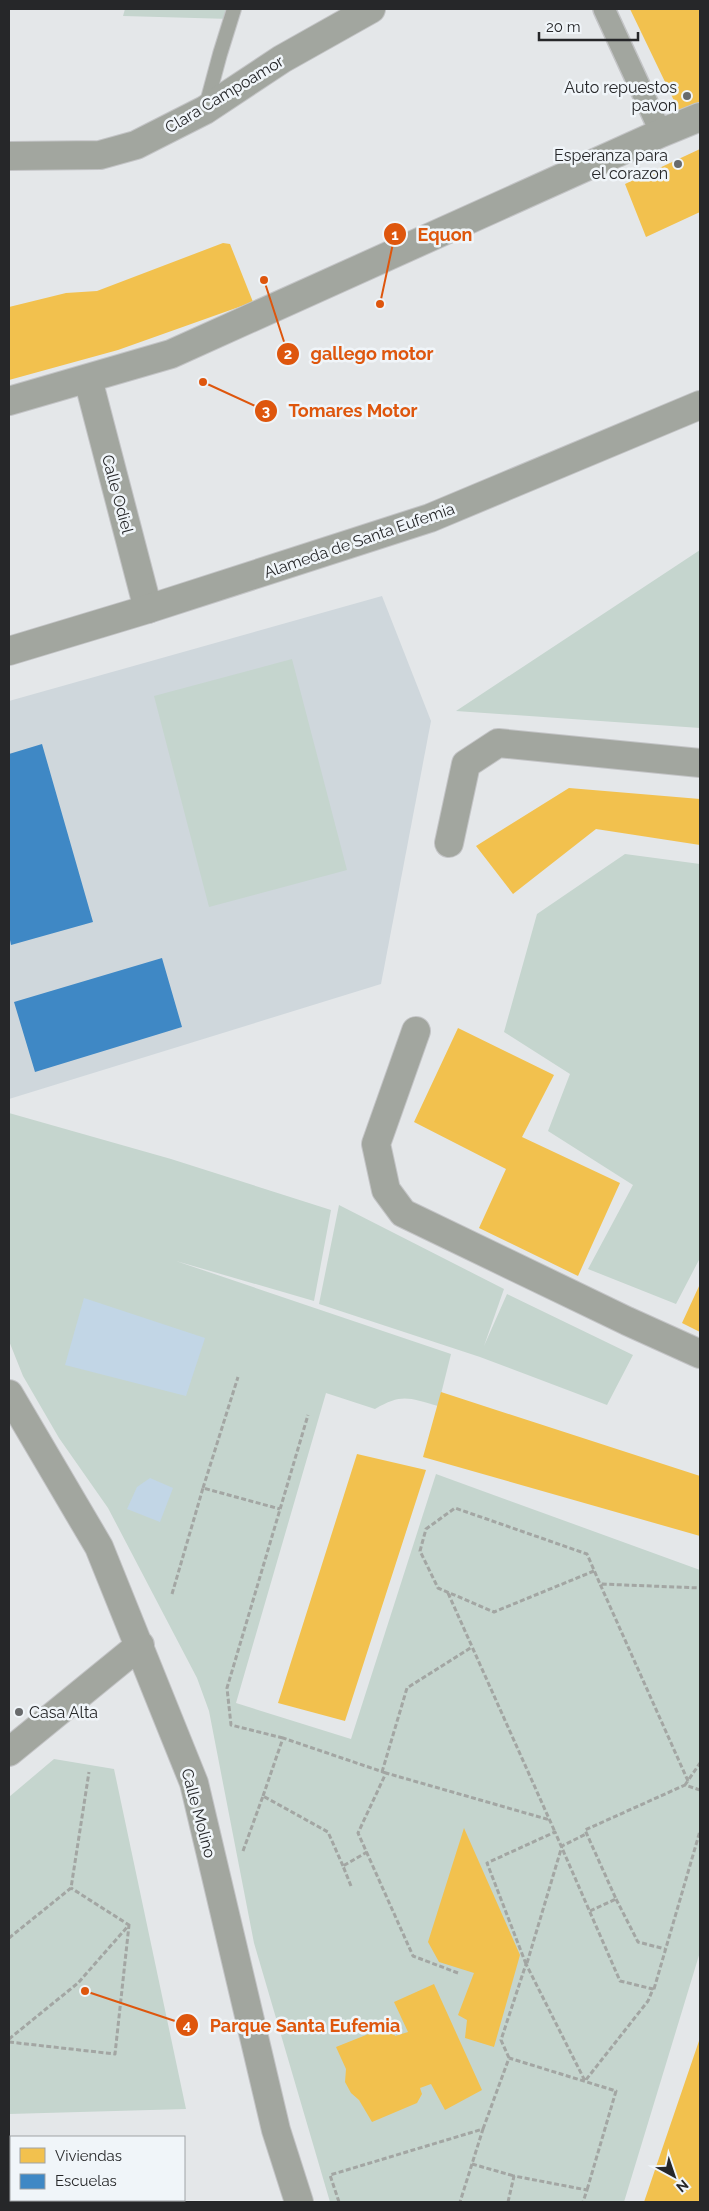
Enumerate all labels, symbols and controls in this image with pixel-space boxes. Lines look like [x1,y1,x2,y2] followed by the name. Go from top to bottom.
[539,10,638,42] scale bar
[546,18,581,36] text: 20 m
[162,51,287,137] street label: Clara Campoamor
[564,78,677,115] place label: Auto repuestos pavon
[681,90,693,102] marker: Auto repuestos pavon
[554,146,668,183] place label: Esperanza para el corazon
[672,158,684,170] marker: Esperanza para el corazon
[382,218,482,251] callout: Equon
[418,224,472,245] text: Equon
[391,226,399,244] text: 1
[276,338,443,371] callout: gallego motor
[311,343,433,364] text: gallego motor
[284,345,292,363] text: 2
[253,394,427,427] callout: Tomares Motor
[288,400,418,421] text: Tomares Motor
[262,402,270,420] text: 3
[98,453,137,536] street label: Calle Odiel
[261,499,457,582] street label: Alameda de Santa Eufemia
[29,1703,98,1722] place label: Casa Alta
[13,1706,25,1718] marker: Casa Alta
[177,1766,220,1860] street label: Calle Molino
[174,2009,410,2042] callout: Parque Santa Eufemia
[210,2015,400,2036] text: Parque Santa Eufemia
[183,2016,192,2034] text: 4
[10,2136,185,2201] legend
[55,2147,122,2165] text: Viviendas
[649,2151,699,2201] north arrow
[55,2172,117,2190] text: Escuelas
[673,2176,692,2196] text: N

